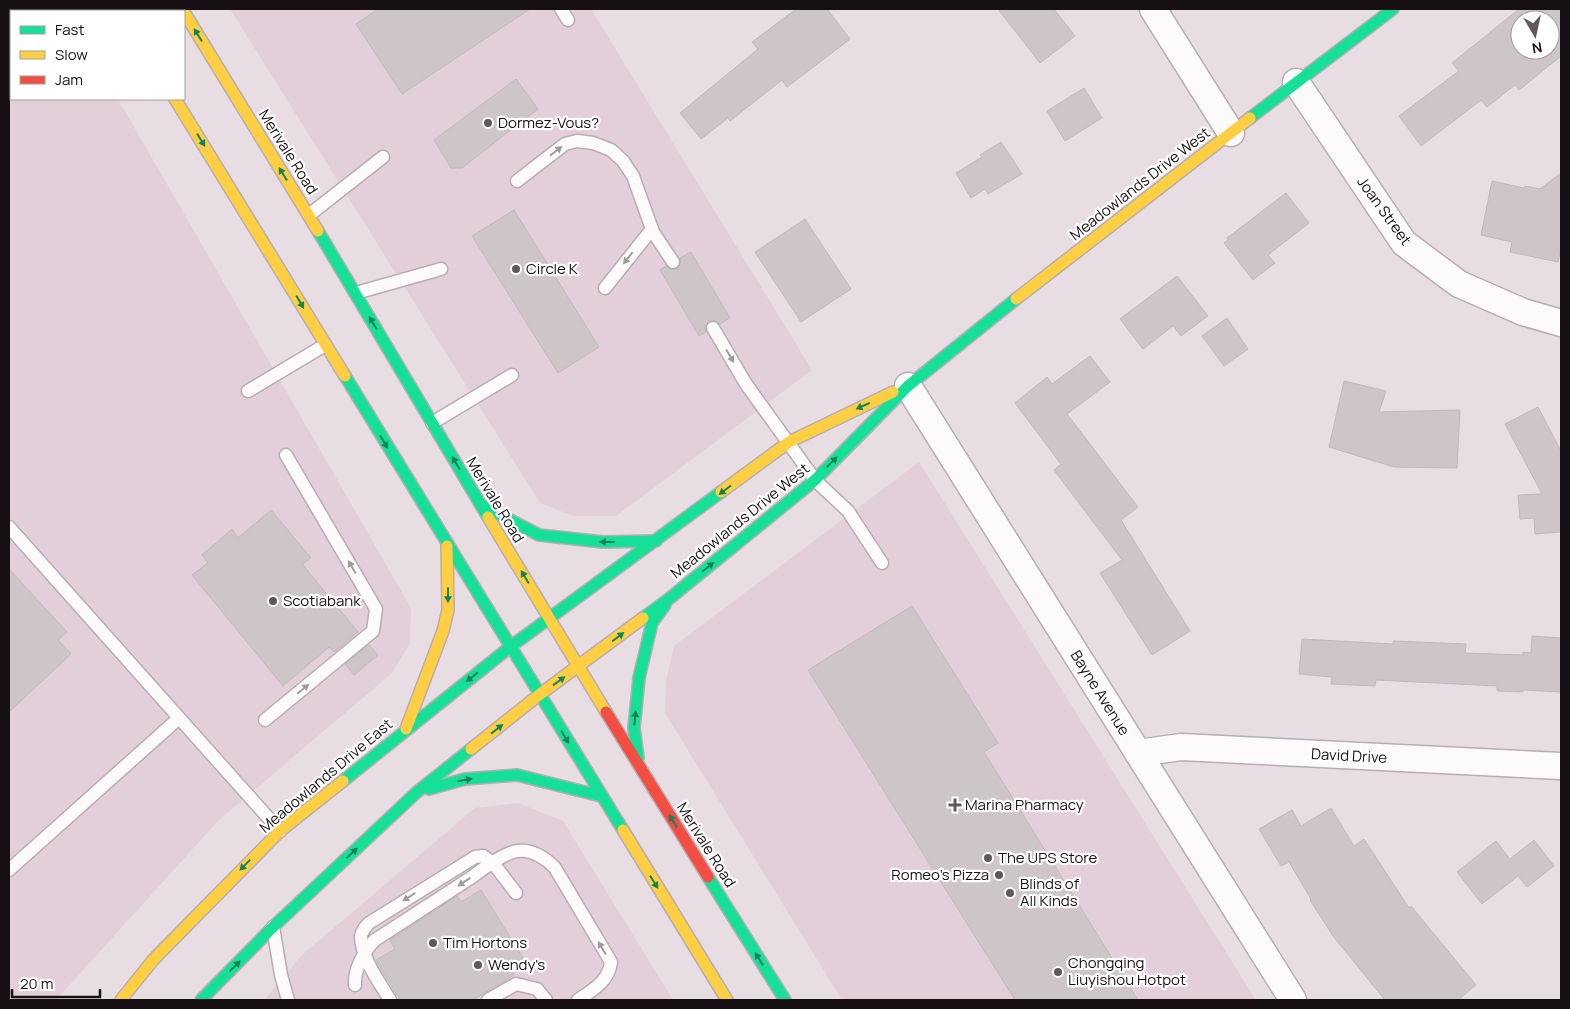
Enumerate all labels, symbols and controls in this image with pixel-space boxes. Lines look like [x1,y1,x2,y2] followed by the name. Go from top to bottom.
[10,10,185,100] legend
[1510,10,1560,60] north arrow
[55,19,84,40] text: Fast
[193,29,203,42] one-way arrow
[1531,38,1544,59] text: N
[55,44,88,65] text: Slow
[55,69,83,90] text: Jam
[254,105,323,198] street label: Merivale Road
[498,112,599,133] place label: Dormez-Vous?
[482,117,494,129] marker: Dormez-Vous?
[1065,122,1214,245] street label: Meadowlands Drive West
[196,134,206,147] one-way arrow
[549,146,562,157] one-way arrow
[279,167,288,180] one-way arrow
[1352,172,1416,249] street label: Joan Street
[623,252,634,265] one-way arrow
[526,258,578,279] place label: Circle K
[510,263,522,275] marker: Circle K
[295,296,304,309] one-way arrow
[369,317,378,330] one-way arrow
[725,349,734,362] one-way arrow
[856,402,870,410] one-way arrow
[379,435,388,448] one-way arrow
[462,453,529,547] street label: Merivale Road
[451,457,460,470] one-way arrow
[826,457,838,469] one-way arrow
[666,458,813,583] street label: Meadowlands Drive West
[718,485,732,495] one-way arrow
[599,538,615,546] one-way arrow
[347,560,356,573] one-way arrow
[701,561,714,572] one-way arrow
[520,571,529,584] one-way arrow
[444,587,452,603] one-way arrow
[283,590,361,611] place label: Scotiabank
[267,595,279,607] marker: Scotiabank
[611,632,625,642] one-way arrow
[1066,646,1135,740] street label: Bayne Avenue
[465,672,479,682] one-way arrow
[552,676,566,686] one-way arrow
[296,683,308,695] one-way arrow
[631,710,639,726] one-way arrow
[255,714,397,838] street label: Meadowlands Drive East
[490,723,503,734] one-way arrow
[560,730,569,743] one-way arrow
[1310,743,1388,768] street label: David Drive
[457,775,473,783] one-way arrow
[965,794,1084,815] place label: Marina Pharmacy
[672,798,741,891] street label: Merivale Road
[949,799,961,811] marker: Marina Pharmacy
[668,814,678,828] one-way arrow
[346,847,358,859] one-way arrow
[998,847,1098,868] place label: The UPS Store
[982,852,994,864] marker: The UPS Store
[240,859,252,871] one-way arrow
[891,864,989,885] place label: Romeo's Pizza
[993,869,1005,881] marker: Romeo's Pizza
[1020,873,1080,911] place label: Blinds of All Kinds
[649,876,659,889] one-way arrow
[457,877,471,887] one-way arrow
[1004,887,1016,899] marker: Blinds of All Kinds
[402,893,415,902] one-way arrow
[443,932,527,953] place label: Tim Hortons
[427,937,439,949] marker: Tim Hortons
[598,941,607,954] one-way arrow
[754,952,764,965] one-way arrow
[1068,952,1186,990] place label: Chongqing Liuyishou Hotpot
[488,954,545,975] place label: Wendy's
[472,959,484,971] marker: Wendy's
[229,960,241,972] one-way arrow
[12,966,100,998] scale bar
[1052,966,1064,978] marker: Chongqing Liuyishou Hotpot
[20,973,53,994] text: 20 m

